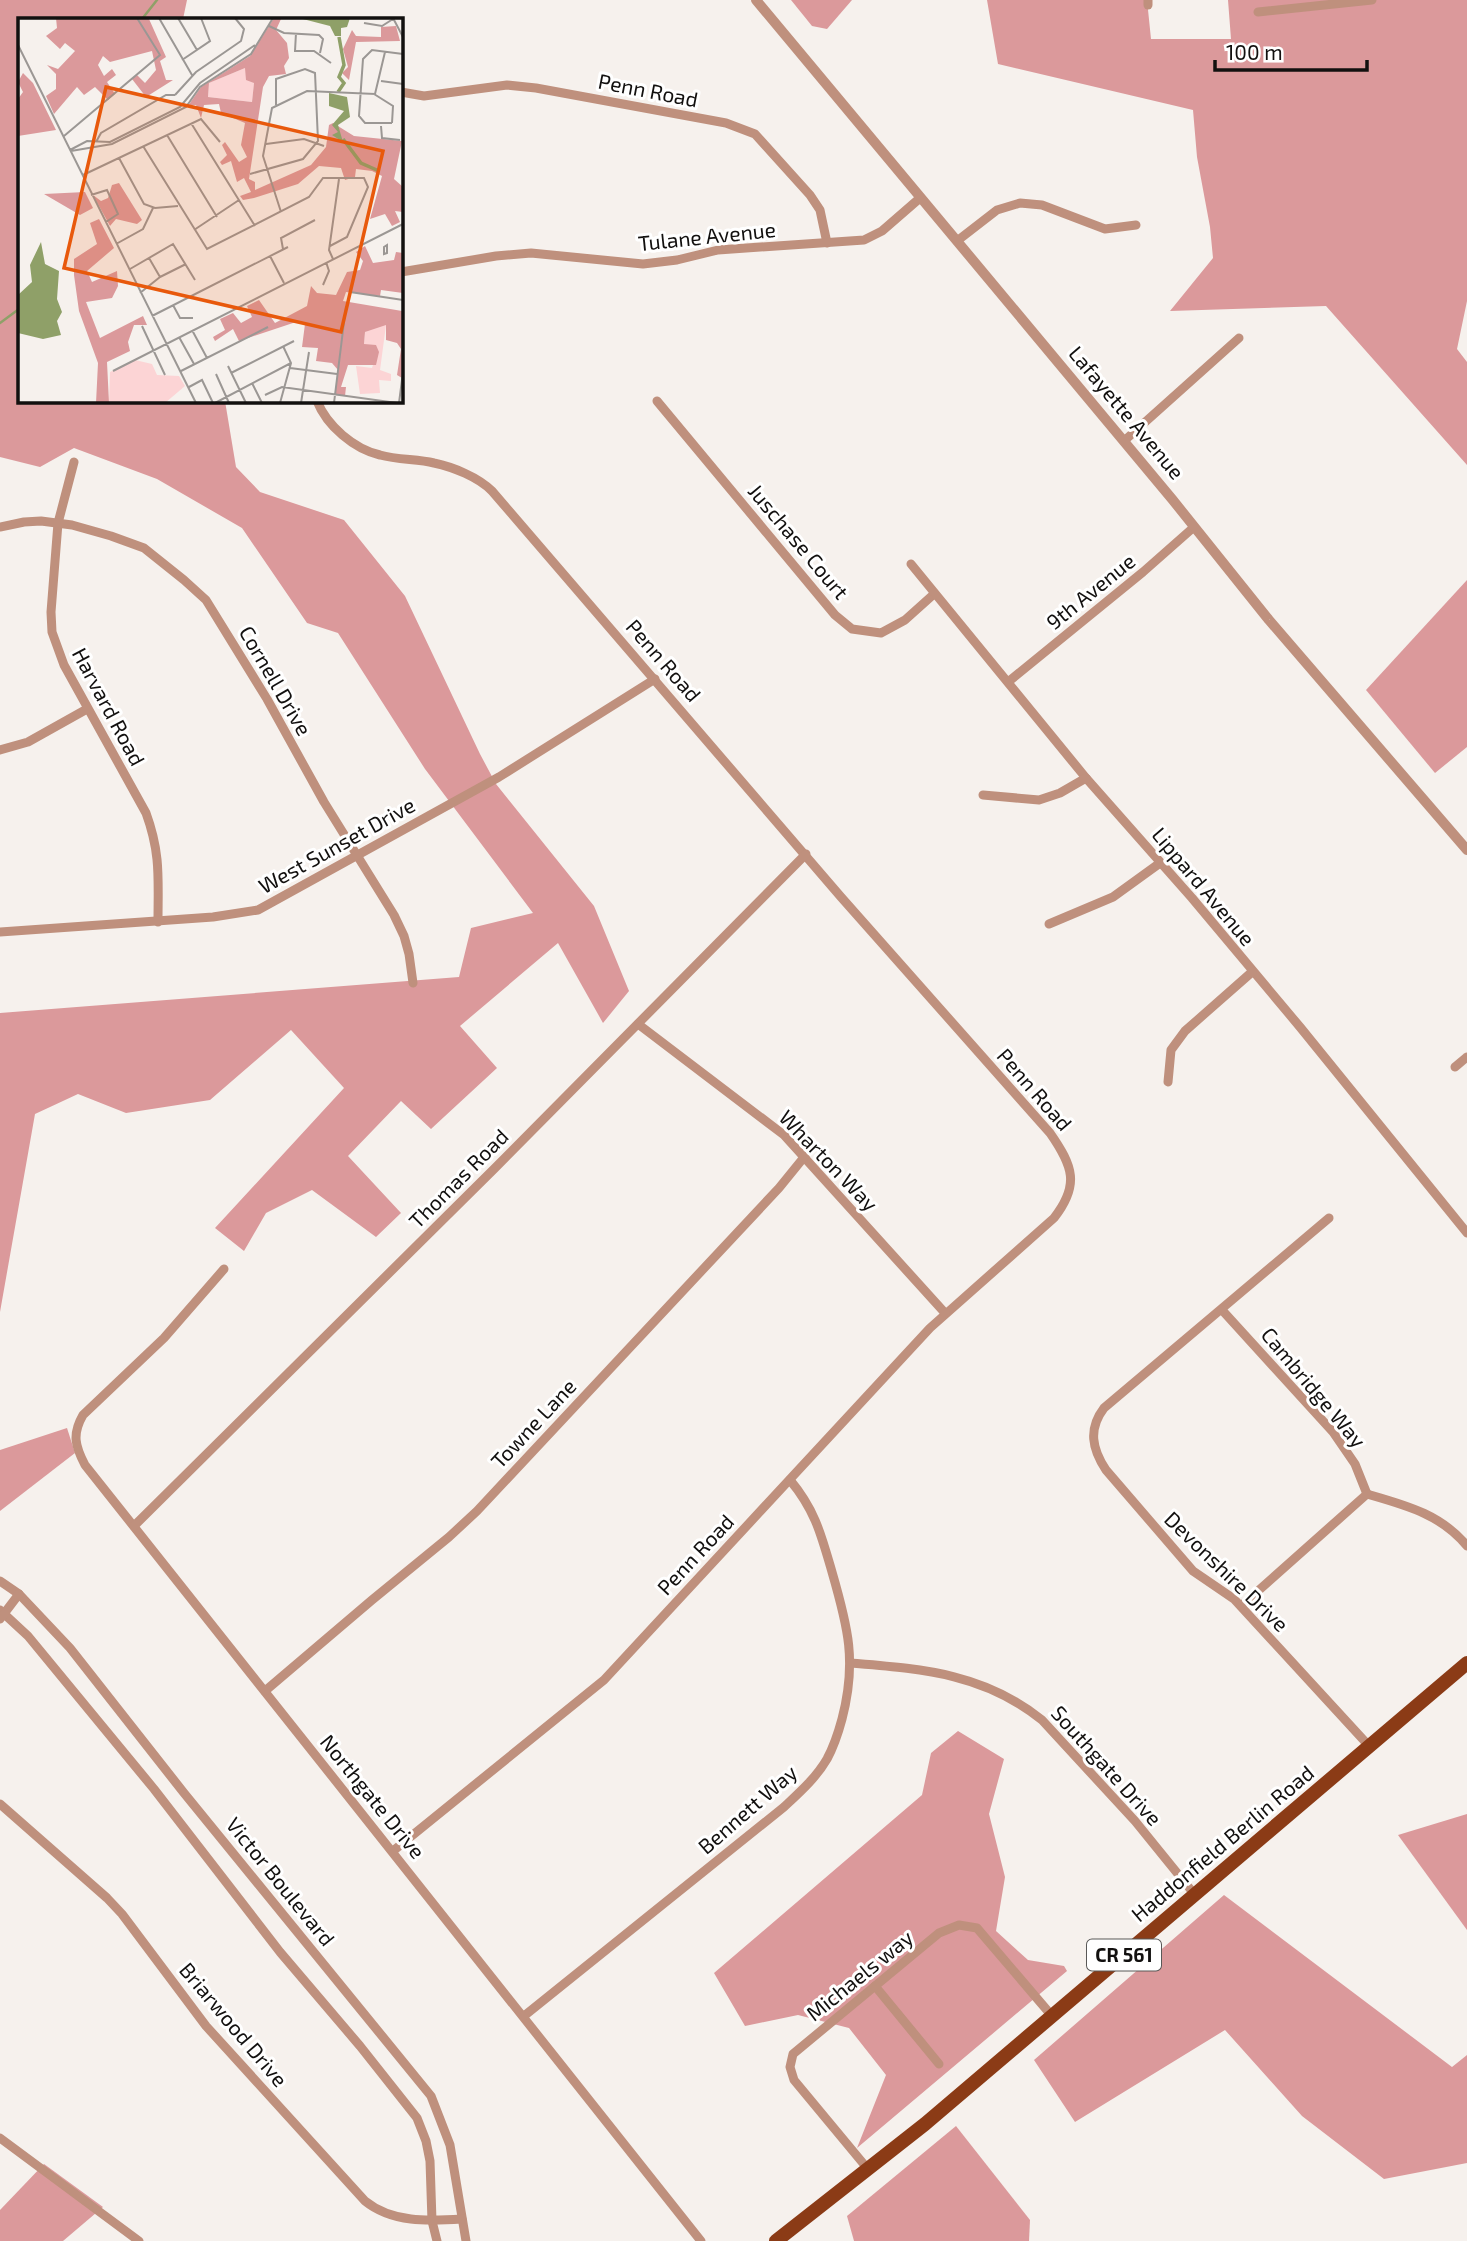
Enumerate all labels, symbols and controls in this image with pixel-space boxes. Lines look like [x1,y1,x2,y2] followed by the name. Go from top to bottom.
[18,18,402,402] inset map
[1215,28,1367,72] scale bar
[1226,39,1283,64] text: 100 m
[596,68,700,111] street label: Penn Road
[637,216,777,255] street label: Tulane Avenue
[1064,340,1190,484] street label: Lafayette Avenue
[744,478,855,604] street label: Juschase Court
[1041,548,1139,634] street label: 9th Avenue
[622,614,707,706] street label: Penn Road
[235,621,318,739] street label: Cornell Drive
[68,643,151,769] street label: Harvard Road
[254,791,419,898] street label: West Sunset Drive
[1147,822,1261,950] street label: Lippard Avenue
[993,1043,1078,1135] street label: Penn Road
[775,1104,884,1216] street label: Wharton Way
[403,1123,513,1233] street label: Thomas Road
[1257,1322,1372,1452] street label: Cambridge Way
[485,1373,581,1473] street label: Towne Lane
[1160,1506,1294,1636] street label: Devonshire Drive
[651,1509,738,1599] street label: Penn Road
[1047,1700,1168,1830] street label: Southgate Drive
[316,1729,431,1863] street label: Northgate Drive
[693,1759,802,1859] street label: Bennett Way
[1126,1759,1318,1926] street label: Haddonfield Berlin Road
[222,1812,341,1950] street label: Victor Boulevard
[801,1924,917,2025] street label: Michaels way
[1087,1940,1161,1970] road number: CR 561
[175,1957,293,2091] street label: Briarwood Drive

